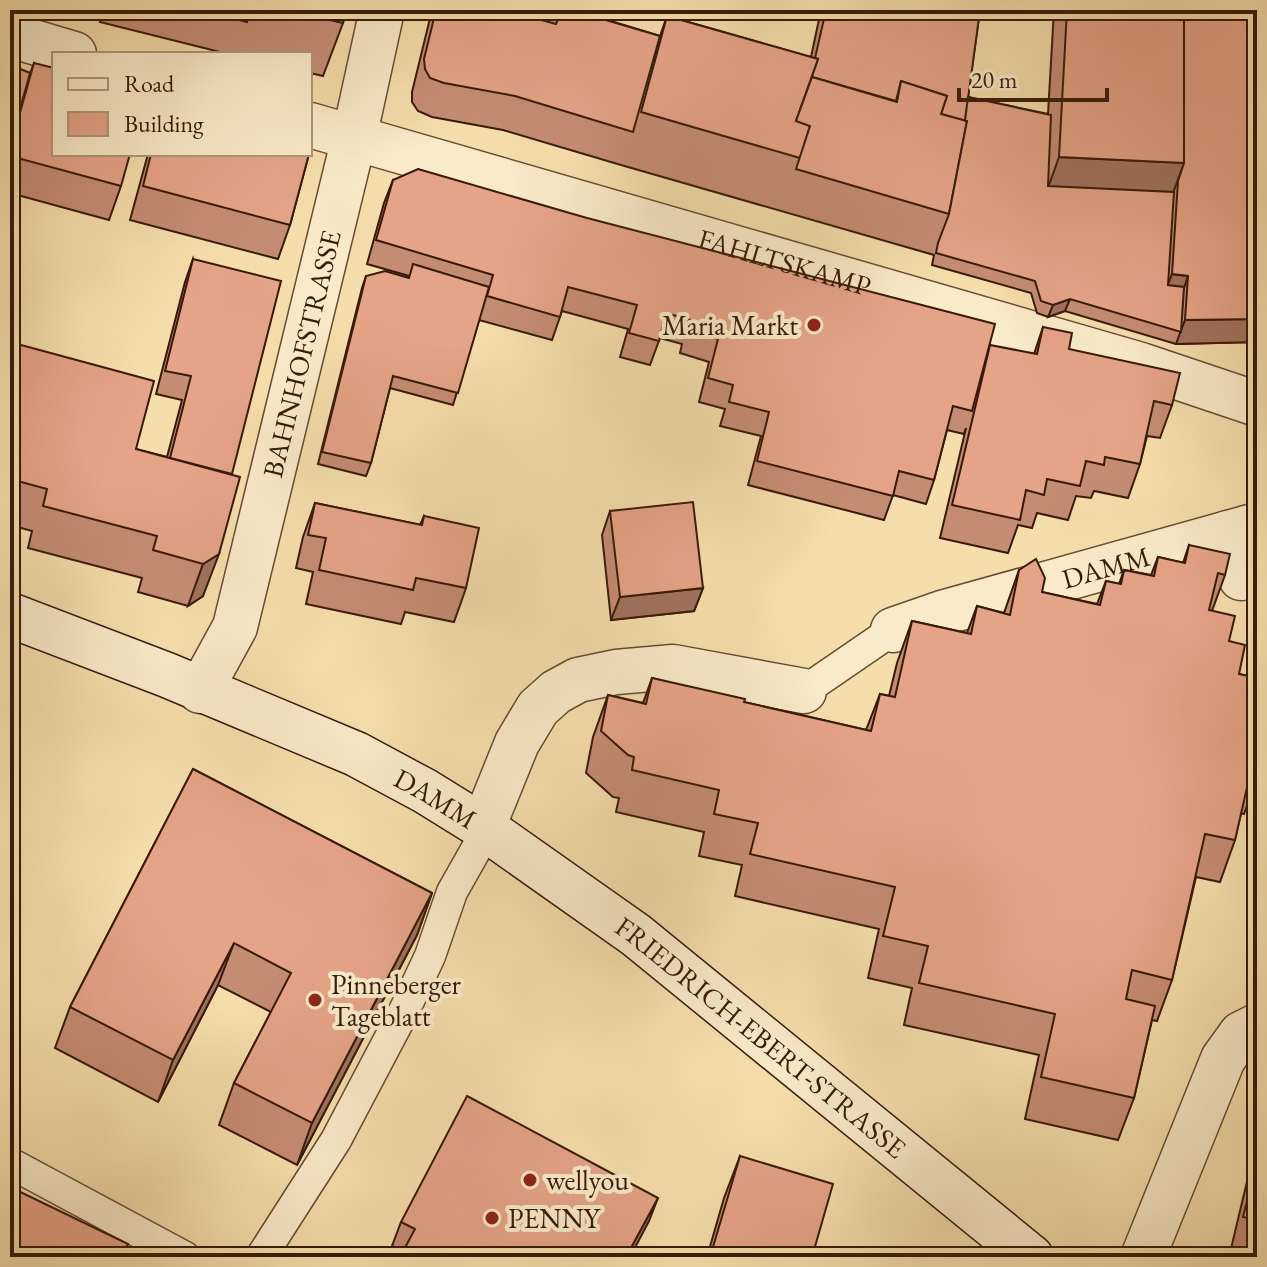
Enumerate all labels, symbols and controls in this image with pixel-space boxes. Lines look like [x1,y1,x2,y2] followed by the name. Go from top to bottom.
[52,52,312,156] legend
[959,52,1107,102] scale bar
[971,64,1018,95] text: 20 m
[124,68,175,99] text: Road
[124,108,204,139] text: Building
[694,220,875,304] street label: FAHLTSKAMP
[254,226,349,481] street label: BAHNHOFSTRASSE
[662,307,798,343] place label: Maria Markt
[805,316,823,334] marker: Maria Markt
[1058,538,1154,597] street label: DAMM
[388,760,484,837] street label: DAMM
[608,908,914,1166] street label: FRIEDRICH-EBERT-STRASSE
[331,966,462,1034] place label: Pinneberger Tageblatt
[306,991,324,1009] marker: Pinneberger Tageblatt
[546,1162,629,1198] place label: wellyou
[521,1171,539,1189] marker: wellyou
[508,1200,602,1236] place label: PENNY
[483,1209,501,1227] marker: PENNY

